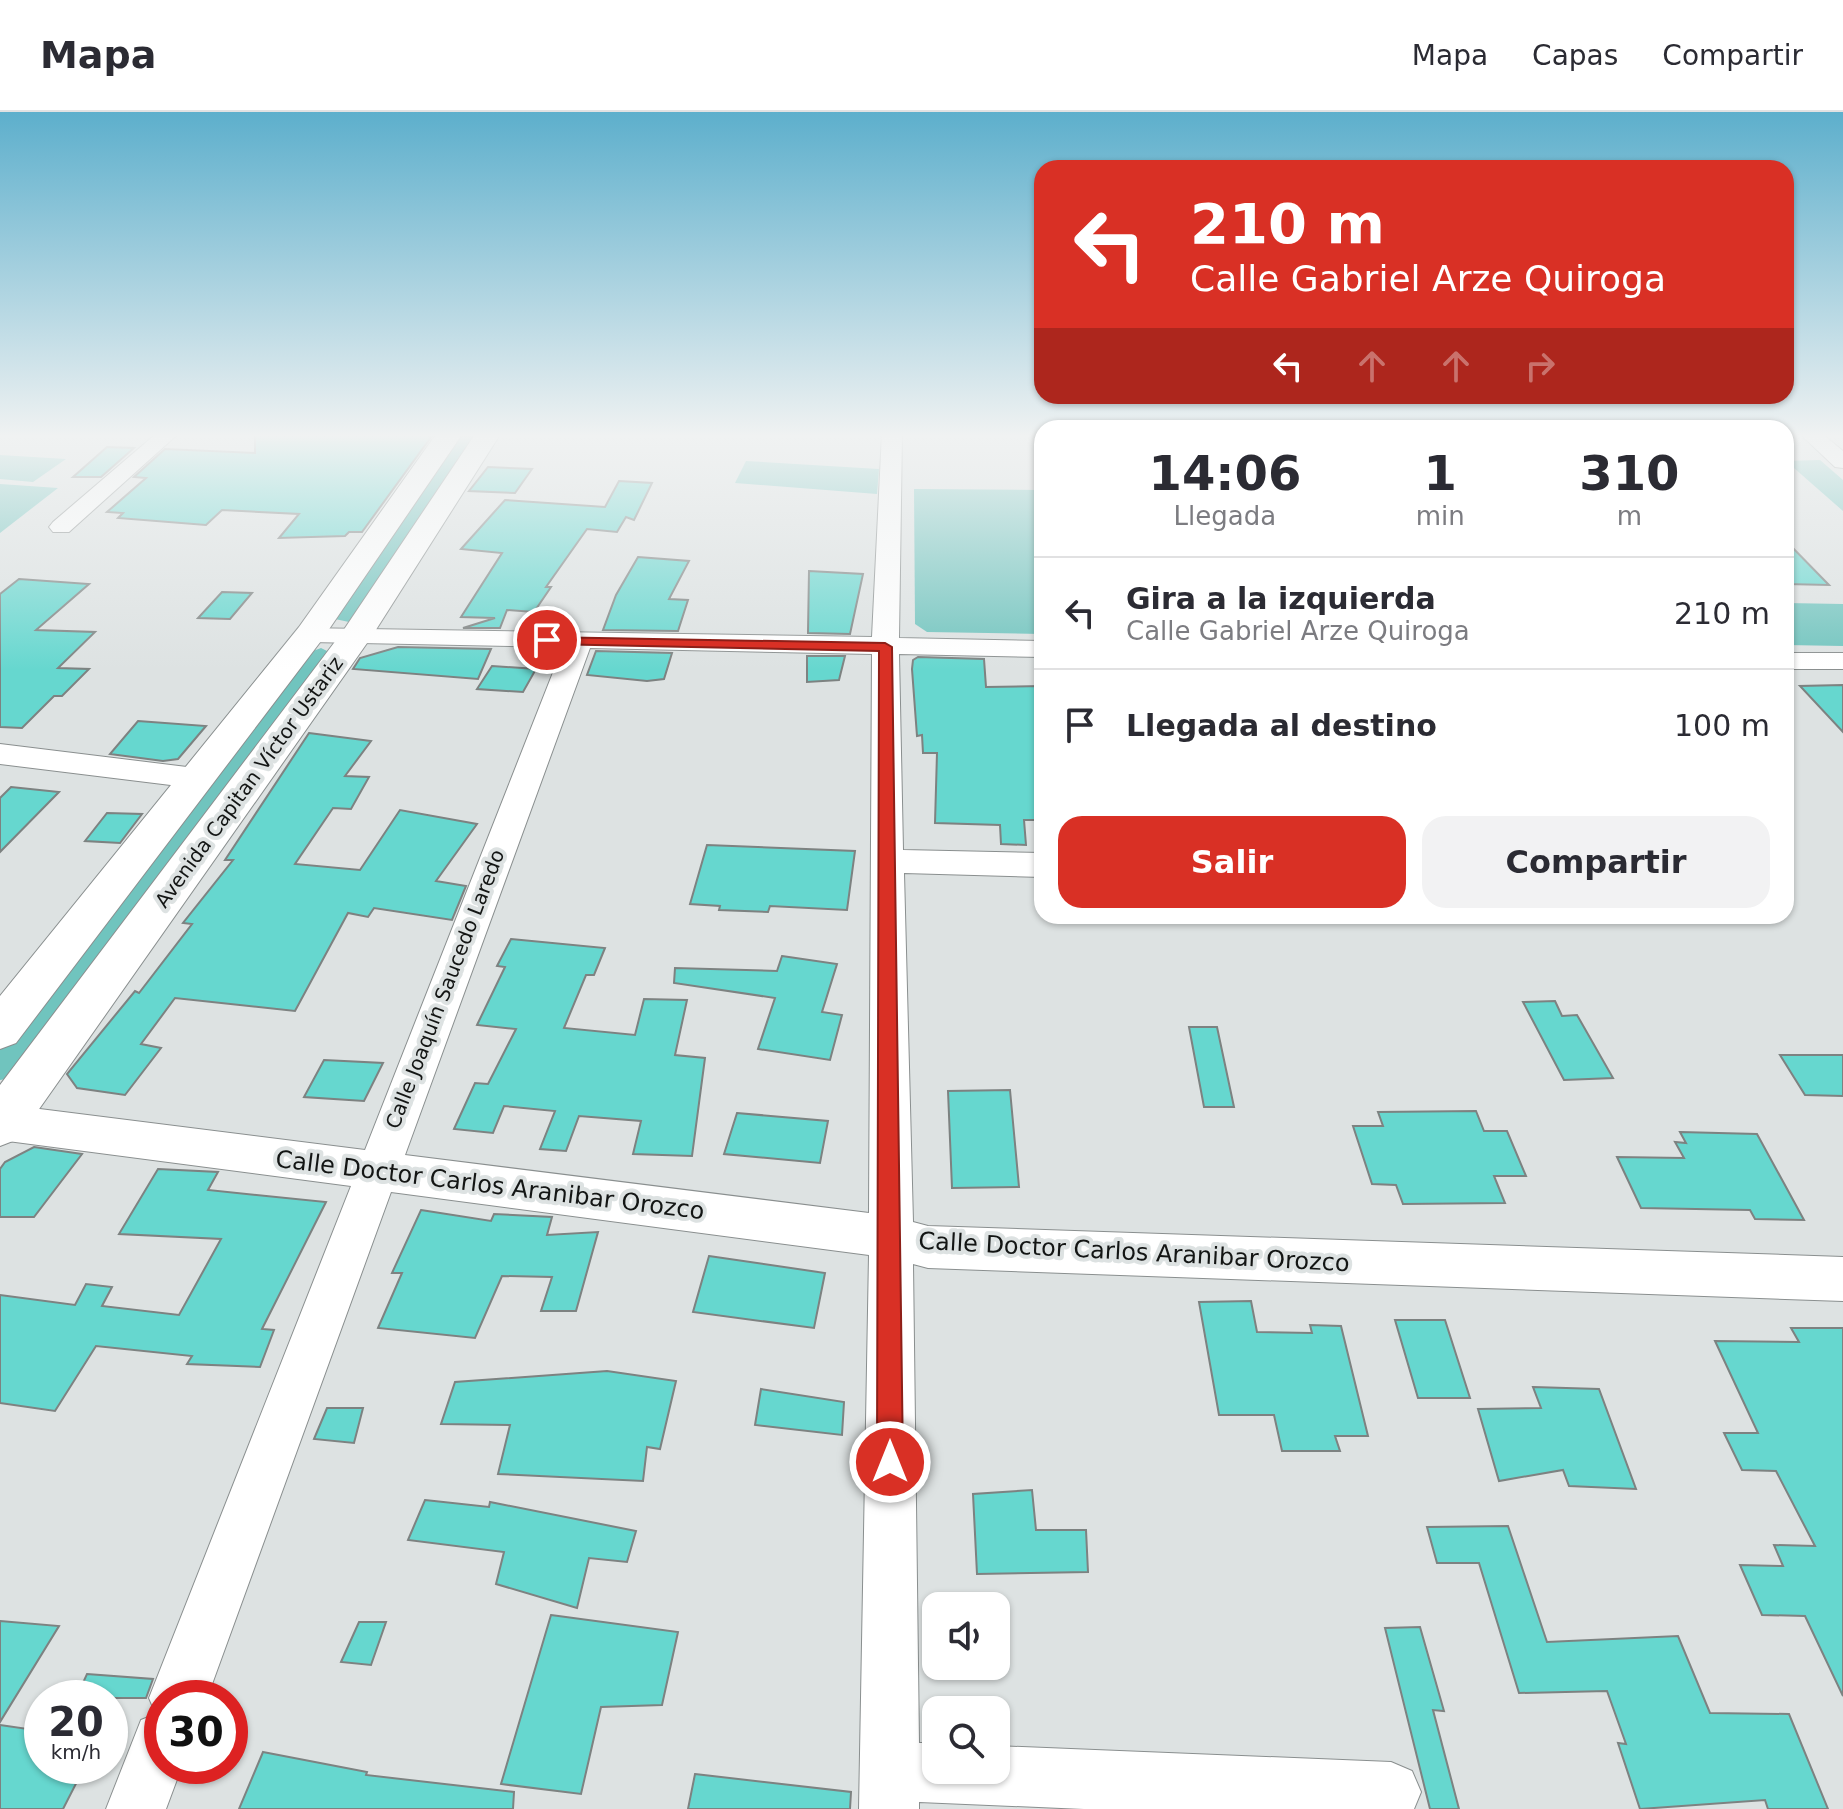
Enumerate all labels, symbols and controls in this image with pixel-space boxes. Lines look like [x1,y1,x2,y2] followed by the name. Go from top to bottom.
[40,33,156,77] text: Mapa
[1412,39,1488,72] text: Mapa
[1532,39,1618,72] text: Capas
[1662,39,1803,72] text: Compartir
[1190,191,1385,256] text: 210 m
[1058,192,1162,296] icon: left
[1190,258,1666,299] text: Calle Gabriel Arze Quiroga
[1266,344,1310,388] icon: left
[1350,344,1394,388] icon: ahead
[1434,344,1478,388] icon: ahead
[1518,344,1562,388] icon: right
[1148,445,1301,501] text: 14:06
[1424,445,1457,501] text: 1
[1579,445,1679,501] text: 310
[1174,501,1276,531] text: Llegada
[1416,501,1465,531] text: min
[1617,501,1642,531] text: m
[1126,581,1436,616] text: Gira a la izquierda
[1058,591,1102,635] icon: left
[1674,596,1770,631] text: 210 m
[513,606,581,674] pin
[1126,616,1470,646] text: Calle Gabriel Arze Quiroga
[525,618,569,662] icon: arrive
[150,652,348,912] street label: Avenida Capitan Víctor Ustariz
[1058,703,1102,747] icon: arrive
[1126,708,1437,743] text: Llegada al destino
[1674,708,1770,743] text: 100 m
[1058,816,1406,908] button: Salir
[1422,816,1770,908] button: Compartir
[381,846,509,1132] street label: Calle Joaquín Saucedo Laredo
[274,1145,706,1225] street label: Calle Doctor Carlos Aranibar Orozco
[918,1227,1350,1277] street label: Calle Doctor Carlos Aranibar Orozco
[848,1420,932,1504] position arrow
[922,1592,1010,1784] map controls
[922,1592,1010,1680] button: sound
[144,1680,248,1784] speed limit sign: 30
[922,1696,1010,1784] button: search
[48,1699,104,1745] text: 20
[51,1740,101,1764] text: km/h

